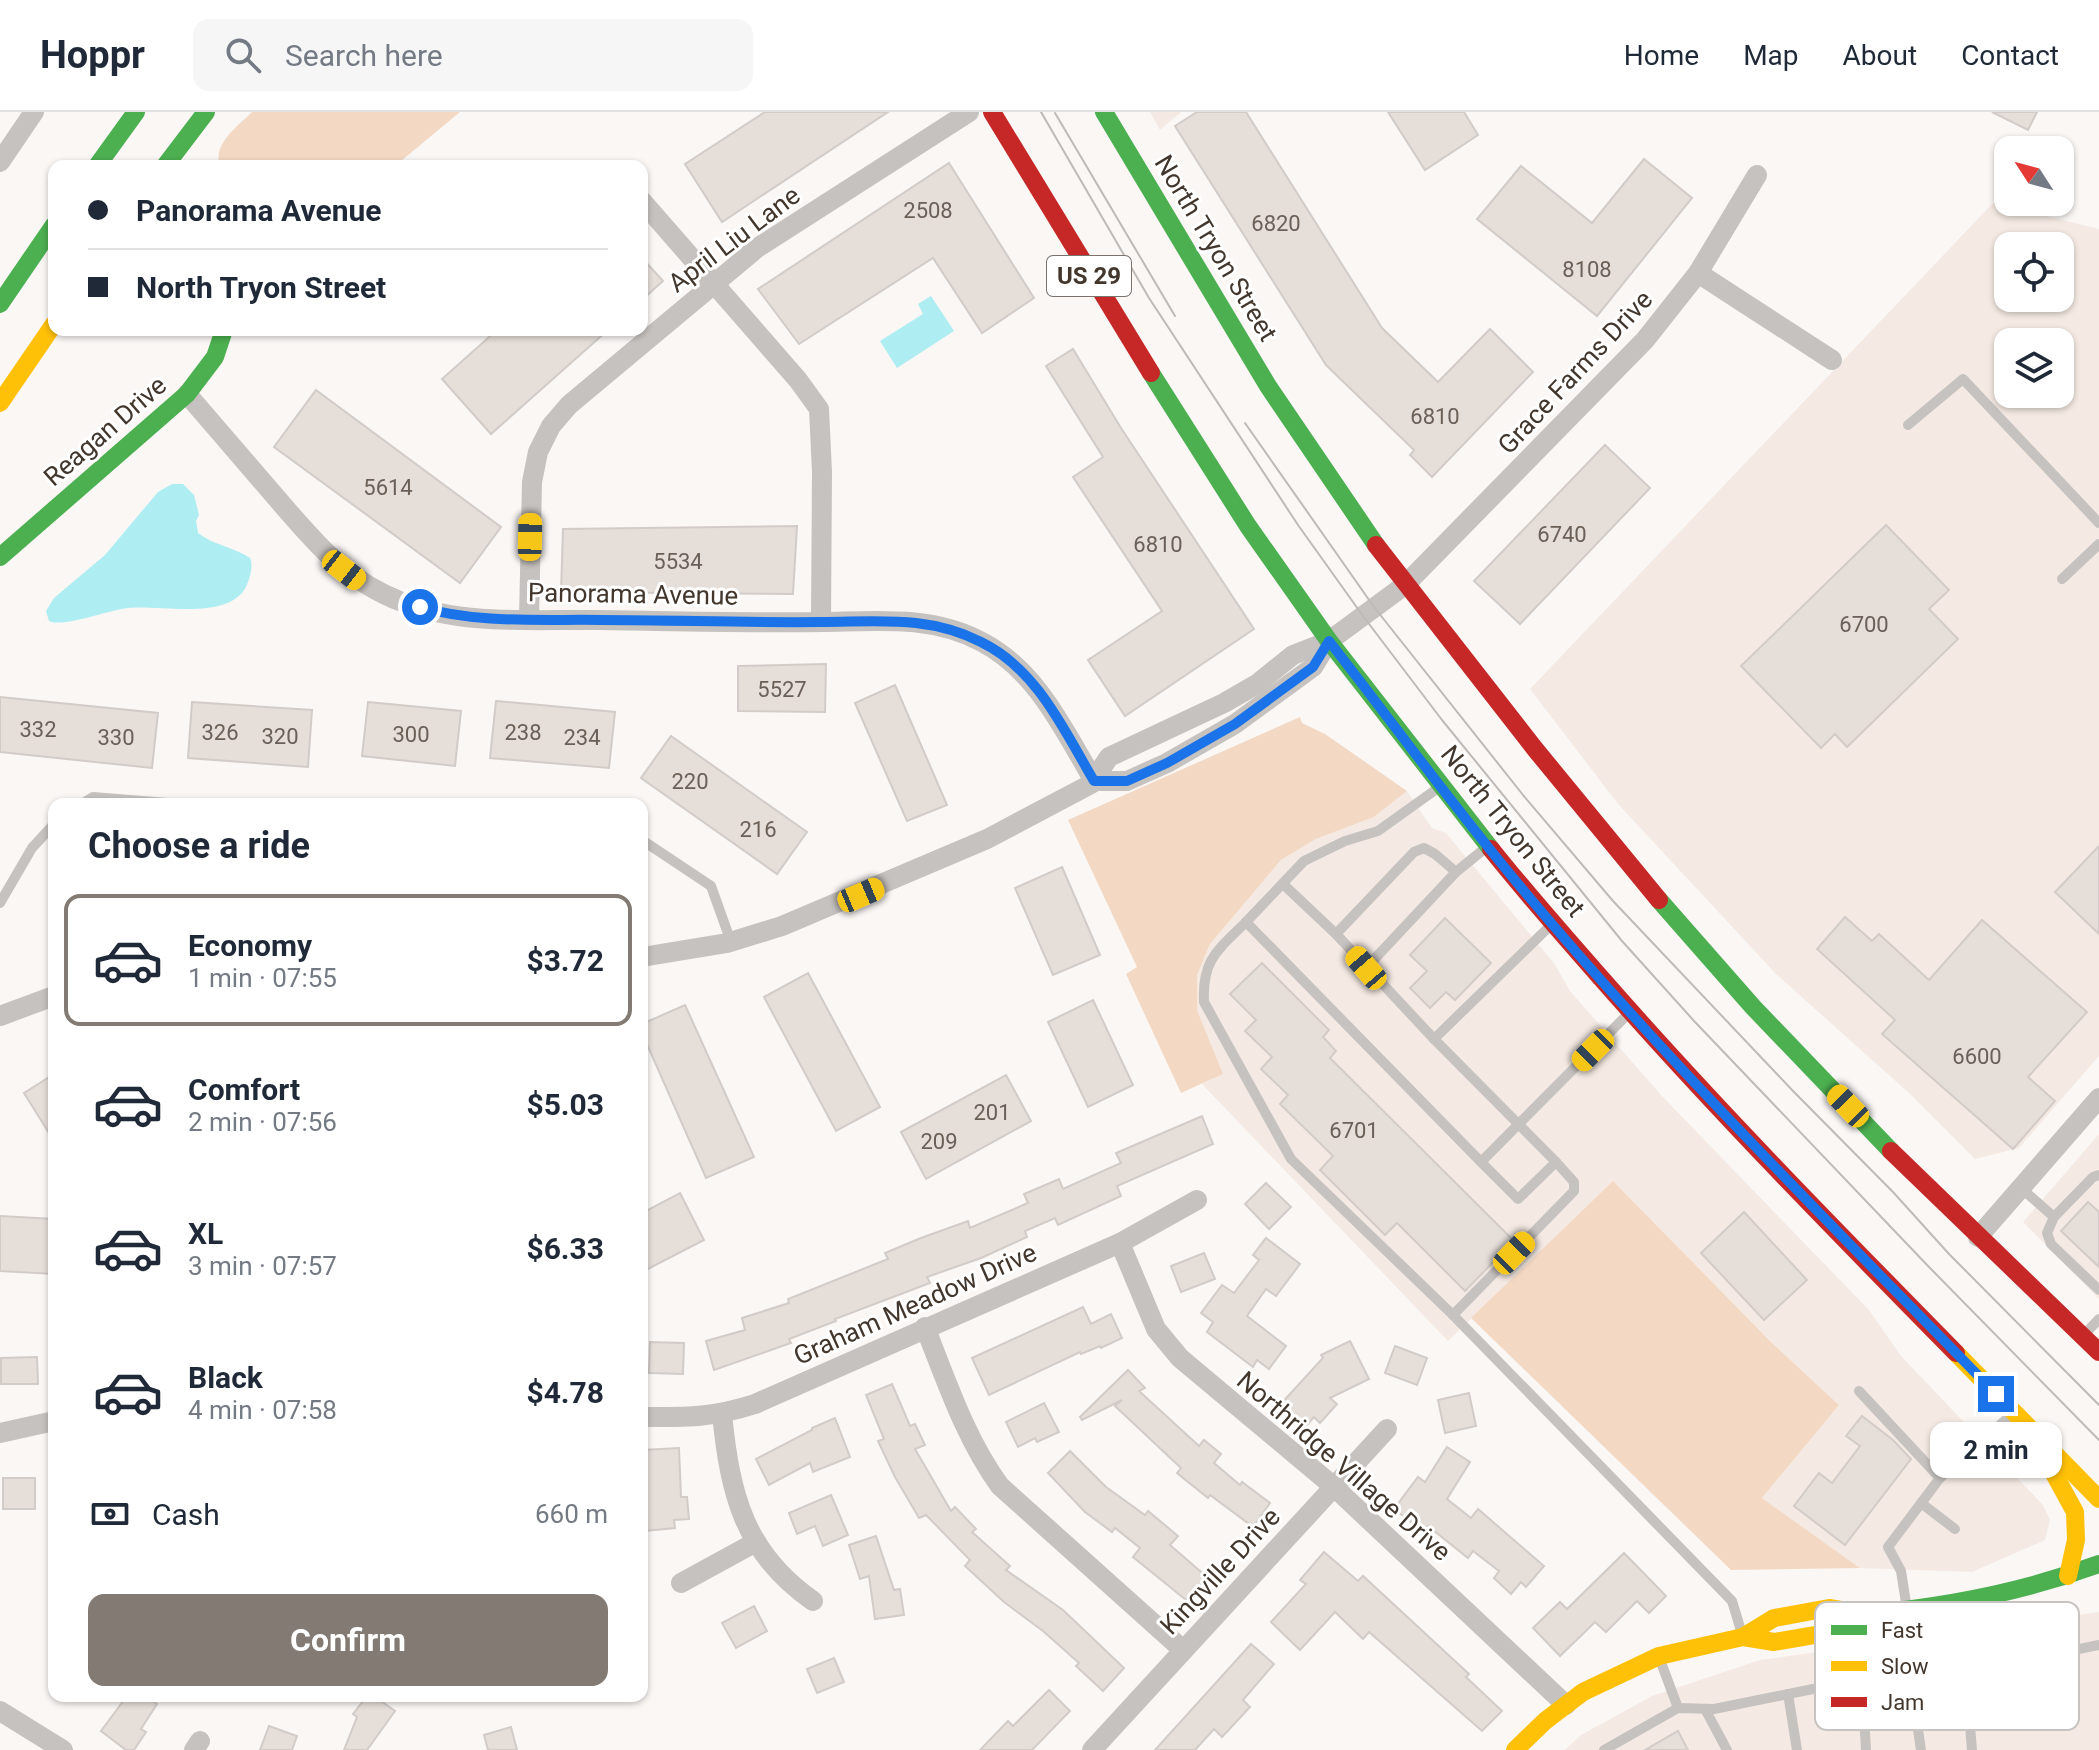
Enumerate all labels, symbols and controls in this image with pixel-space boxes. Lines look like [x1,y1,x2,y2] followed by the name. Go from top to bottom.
[193,19,753,91] search box
[40,33,145,77] text: Hoppr
[221,33,265,77] icon: search
[285,38,443,73] text: Search here
[1624,39,1699,72] text: Home
[1743,39,1799,72] text: Map
[1843,39,1917,72] text: About
[1961,39,2059,72] text: Contact
[1994,136,2074,216] north arrow
[1994,136,2074,408] map controls
[1149,150,1283,346] street label: North Tryon Street
[662,180,806,298] street label: April Liu Lane
[136,193,381,228] text: Panorama Avenue
[903,198,953,223] house number: 2508
[1251,211,1301,236] house number: 6820
[1994,232,2074,312] button: locate
[1047,256,1131,296] road number: US 29
[1562,257,1612,282] house number: 8108
[136,270,386,305] text: North Tryon Street
[1492,284,1658,460] street label: Grace Farms Drive
[1994,328,2074,408] button: layers
[38,370,172,492] street label: Reagan Drive
[1410,404,1460,429] house number: 6810
[363,475,413,500] house number: 5614
[518,513,542,561] car
[1537,522,1587,547] house number: 6740
[1133,532,1183,557] house number: 6810
[318,546,370,594] car
[653,549,703,574] house number: 5534
[528,577,738,611] street label: Panorama Avenue
[402,589,438,625] route start
[1839,612,1889,637] house number: 6700
[757,677,807,702] house number: 5527
[19,717,57,742] house number: 332
[201,720,239,745] house number: 326
[504,720,542,745] house number: 238
[392,722,430,747] house number: 300
[261,724,299,749] house number: 320
[97,725,135,750] house number: 330
[563,725,601,750] house number: 234
[1435,739,1591,923] street label: North Tryon Street
[671,769,709,794] house number: 220
[739,817,777,842] house number: 216
[88,825,310,867] text: Choose a ride
[834,875,888,915] car
[92,924,164,996] icon: car
[188,928,312,963] text: Economy
[1341,942,1391,994] car
[526,943,604,978] text: $3.72
[188,963,337,993] text: 1 min · 07:55
[1568,1025,1618,1075] car
[1952,1044,2002,1069] house number: 6600
[92,1068,164,1140] icon: car
[188,1072,300,1107] text: Comfort
[1823,1080,1873,1132] car
[526,1087,604,1122] text: $5.03
[973,1100,1011,1125] house number: 201
[188,1107,337,1137] text: 2 min · 07:56
[1329,1118,1379,1143] house number: 6701
[920,1129,958,1154] house number: 209
[92,1212,164,1284] icon: car
[188,1216,223,1251] text: XL
[1489,1227,1539,1279] car
[526,1231,604,1266] text: $6.33
[789,1237,1041,1371] street label: Graham Meadow Drive
[188,1251,337,1281] text: 3 min · 07:57
[92,1356,164,1428] icon: car
[188,1360,263,1395] text: Black
[1231,1365,1457,1567] street label: Northridge Village Drive
[526,1375,604,1410] text: $4.78
[1978,1376,2014,1412] route end
[188,1395,337,1425] text: 4 min · 07:58
[1930,1422,2062,1478] callout: 2 min
[1963,1435,2029,1465] text: 2 min
[88,1492,132,1536] icon: cash
[152,1497,220,1532] text: Cash
[535,1499,608,1529] text: 660 m
[1154,1502,1286,1640] street label: Kingville Drive
[88,1594,608,1686] button: Confirm
[1815,1602,2079,1730] legend
[1881,1618,1923,1643] text: Fast
[1881,1654,1929,1679] text: Slow
[1881,1690,1924,1715] text: Jam

